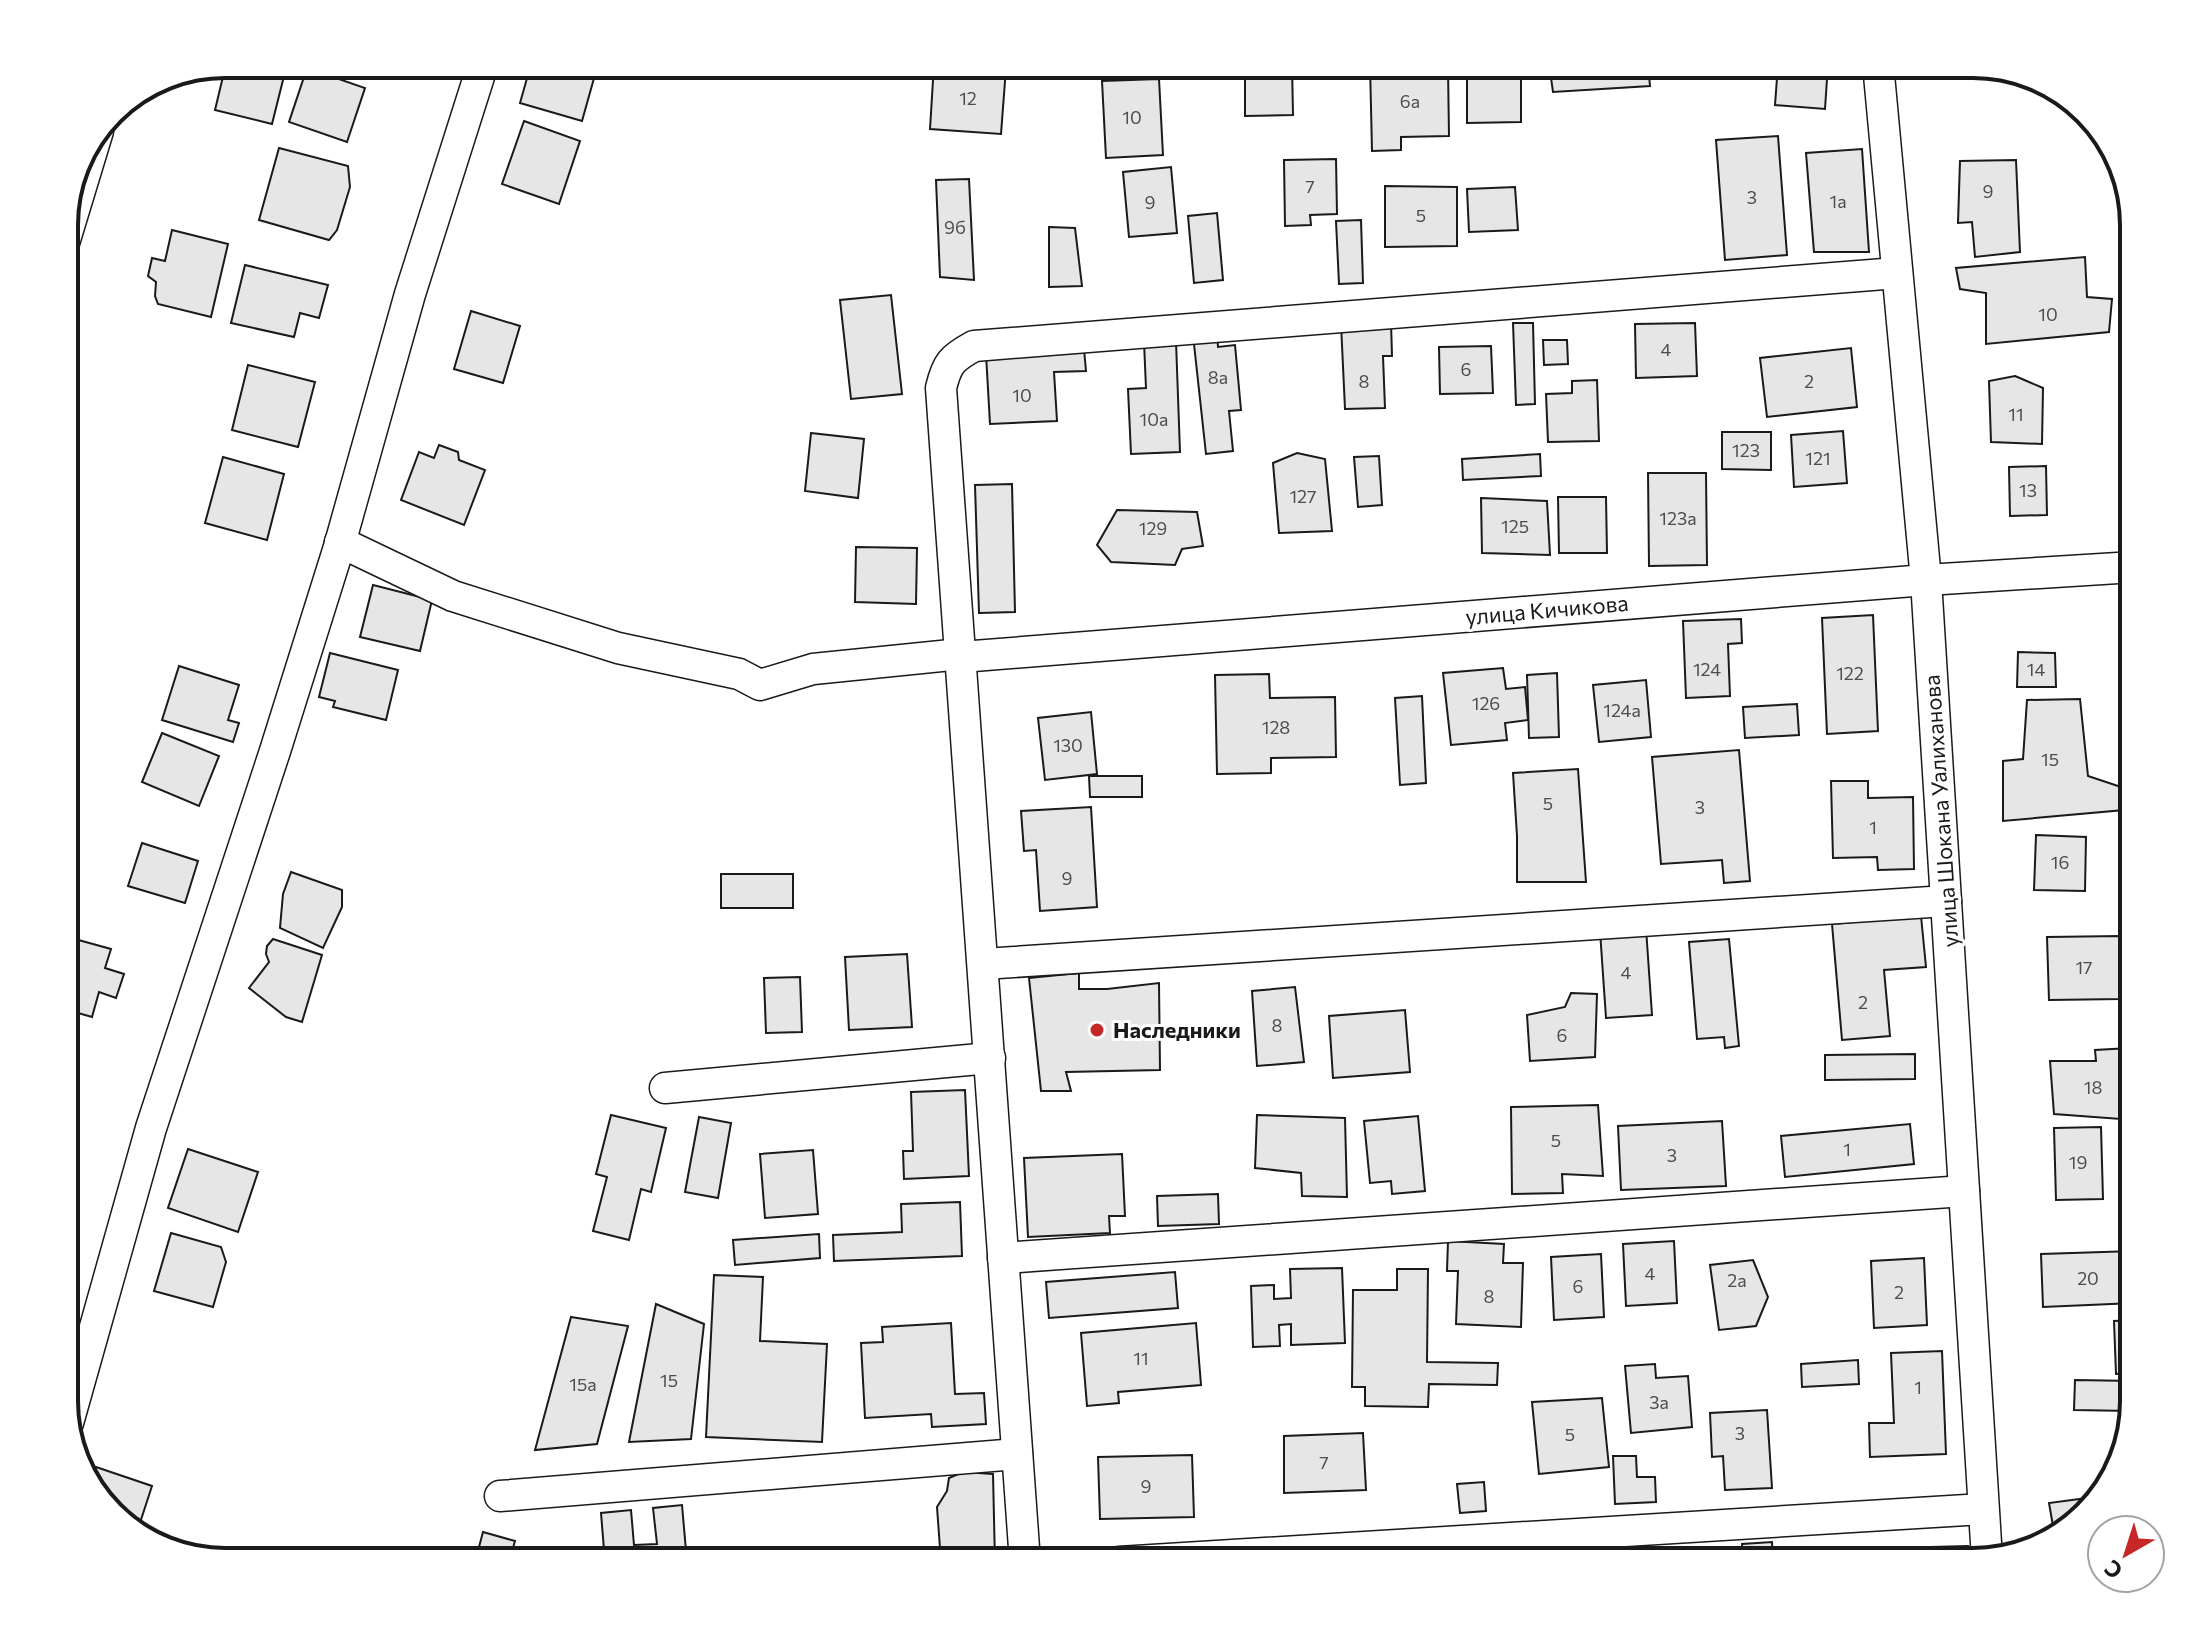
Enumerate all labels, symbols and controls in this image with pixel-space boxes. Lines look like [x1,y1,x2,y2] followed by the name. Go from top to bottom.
[959,87,977,109] house number: 12
[1400,90,1420,112] house number: 6а
[1122,106,1142,128] house number: 10
[1305,175,1315,197] house number: 7
[1983,180,1993,202] house number: 9
[1747,186,1757,208] house number: 3
[1829,190,1847,212] house number: 1а
[1145,191,1155,213] house number: 9
[1416,204,1426,226] house number: 5
[944,216,966,238] house number: 9б
[2038,303,2058,325] house number: 10
[1661,338,1672,360] house number: 4
[1461,358,1471,380] house number: 6
[1208,366,1228,388] house number: 8а
[1359,370,1370,392] house number: 8
[1804,370,1814,392] house number: 2
[1012,384,1032,406] house number: 10
[2008,403,2024,425] house number: 11
[1140,408,1168,430] house number: 10а
[1732,439,1760,461] house number: 123
[1805,447,1831,469] house number: 121
[2019,479,2037,501] house number: 13
[1289,485,1317,507] house number: 127
[1659,507,1697,529] house number: 123а
[1501,515,1529,537] house number: 125
[1139,517,1167,539] house number: 129
[1464,589,1630,630] street label: улица Кичикова
[1693,658,1721,680] house number: 124
[2027,658,2045,680] house number: 14
[1836,662,1864,684] house number: 122
[1918,674,1963,948] street label: улица Шокана Уалиханова
[1472,692,1500,714] house number: 126
[1603,699,1641,721] house number: 124а
[1262,716,1290,738] house number: 128
[1053,734,1083,756] house number: 130
[2041,748,2059,770] house number: 15
[1543,792,1553,814] house number: 5
[1695,796,1705,818] house number: 3
[1869,816,1877,838] house number: 1
[2051,851,2069,873] house number: 16
[1062,867,1072,889] house number: 9
[2075,956,2093,978] house number: 17
[1621,961,1632,983] house number: 4
[1858,991,1868,1013] house number: 2
[1272,1014,1283,1036] house number: 8
[1113,1016,1241,1043] place label: Наследники
[1088,1021,1106,1039] marker: Наследники
[1557,1024,1567,1046] house number: 6
[2084,1076,2102,1098] house number: 18
[1551,1129,1561,1151] house number: 5
[1843,1138,1851,1160] house number: 1
[1667,1144,1677,1166] house number: 3
[2069,1151,2087,1173] house number: 19
[1645,1262,1656,1284] house number: 4
[2077,1267,2099,1289] house number: 20
[1727,1269,1747,1291] house number: 2а
[1573,1275,1583,1297] house number: 6
[1894,1281,1904,1303] house number: 2
[1484,1285,1495,1307] house number: 8
[1133,1347,1149,1369] house number: 11
[660,1369,678,1391] house number: 15
[569,1373,597,1395] house number: 15а
[1914,1376,1922,1398] house number: 1
[1649,1391,1669,1413] house number: 3а
[1735,1422,1745,1444] house number: 3
[1565,1423,1575,1445] house number: 5
[1319,1451,1329,1473] house number: 7
[1141,1475,1151,1497] house number: 9
[2086,1514,2166,1594] north arrow
[2099,1555,2127,1585] text: С

